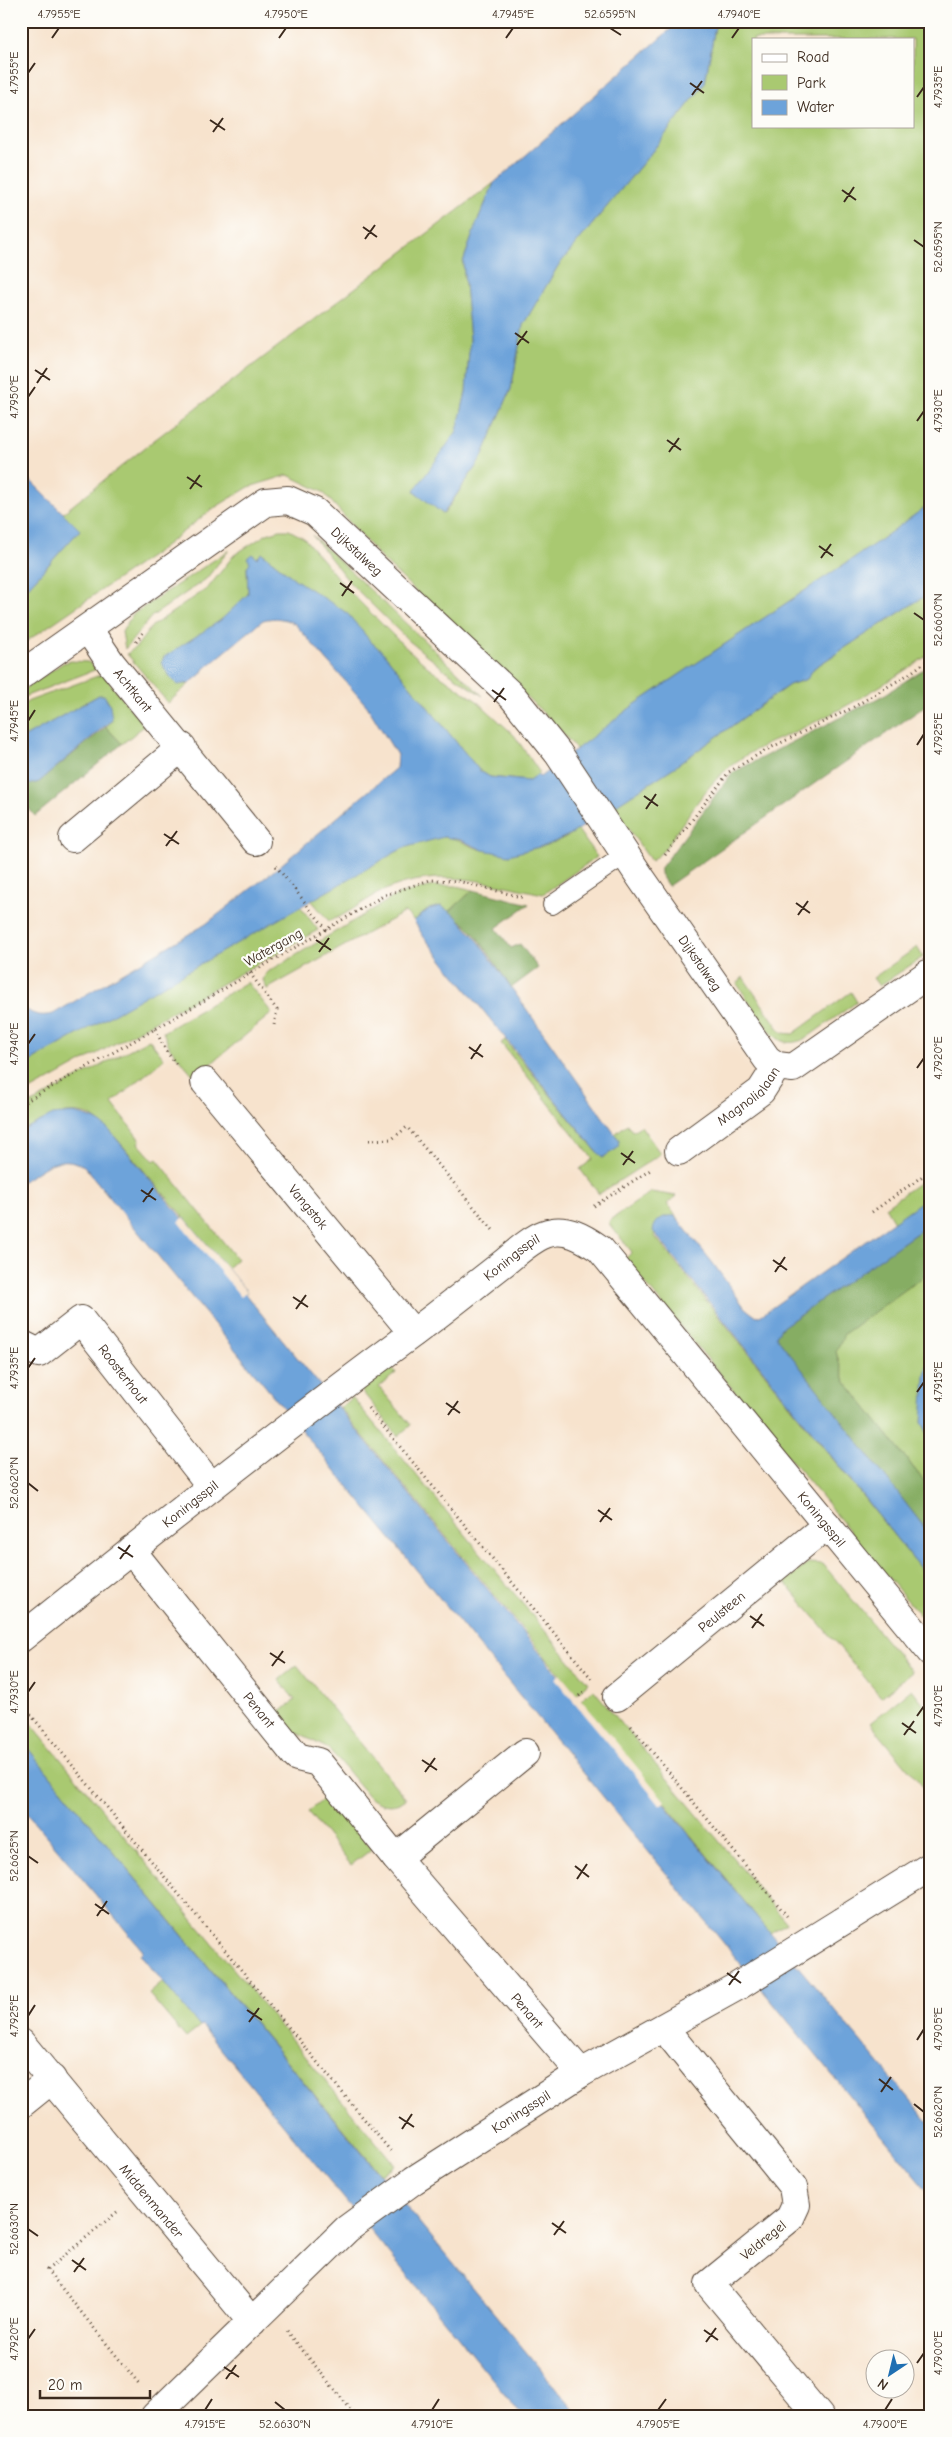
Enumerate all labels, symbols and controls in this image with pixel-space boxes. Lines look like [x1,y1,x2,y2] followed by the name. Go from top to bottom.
[38,7,80,21] text: 4.7955°E
[264,7,308,21] text: 4.7950°E
[492,7,534,21] text: 4.7945°E
[584,7,636,21] text: 52.6595°N
[718,7,760,21] text: 4.7940°E
[752,38,914,128] legend
[797,48,829,66] text: Road
[7,52,21,94] text: 4.7955°E
[931,66,945,108] text: 4.7935°E
[797,74,826,92] text: Park
[797,98,834,116] text: Water
[931,221,945,273] text: 52.6595°N
[7,375,21,419] text: 4.7950°E
[931,389,945,433] text: 4.7930°E
[327,523,386,580] street label: Dijkstalweg
[931,593,945,647] text: 52.6600°N
[110,665,156,717] street label: Achtkant
[7,700,21,742] text: 4.7945°E
[931,713,945,755] text: 4.7925°E
[241,924,305,970] street label: Watergang
[674,932,725,995] street label: Dijkstalweg
[7,1023,21,1065] text: 4.7940°E
[931,1036,945,1080] text: 4.7920°E
[714,1063,783,1129] street label: Magnolialaan
[285,1181,331,1233] street label: Vangstok
[480,1230,543,1285] street label: Koningsspil
[94,1341,152,1408] street label: Roosterhout
[7,1347,21,1389] text: 4.7935°E
[931,1361,945,1403] text: 4.7915°E
[7,1457,21,1509] text: 52.6620°N
[159,1477,222,1531] street label: Koningsspil
[794,1488,849,1551] street label: Koningsspil
[695,1588,749,1636] street label: Peulsteen
[7,1670,21,1714] text: 4.7930°E
[931,1685,945,1727] text: 4.7910°E
[239,1689,279,1732] street label: Penant
[7,1830,21,1882] text: 52.6625°N
[507,1990,547,2033] street label: Penant
[7,1995,21,2037] text: 4.7925°E
[931,2007,945,2051] text: 4.7905°E
[931,2086,945,2138] text: 52.6620°N
[489,2087,554,2137] street label: Koningsspil
[116,2161,187,2242] street label: Middenmander
[7,2203,21,2255] text: 52.6630°N
[737,2217,790,2264] street label: Veldregel
[7,2317,21,2361] text: 4.7920°E
[931,2331,945,2375] text: 4.7900°E
[864,2350,914,2400] north arrow
[40,2367,150,2399] scale bar
[874,2375,891,2394] text: N
[48,2376,82,2394] text: 20 m
[184,2417,226,2431] text: 4.7915°E
[259,2417,311,2431] text: 52.6630°N
[411,2417,453,2431] text: 4.7910°E
[636,2417,680,2431] text: 4.7905°E
[863,2417,907,2431] text: 4.7900°E

